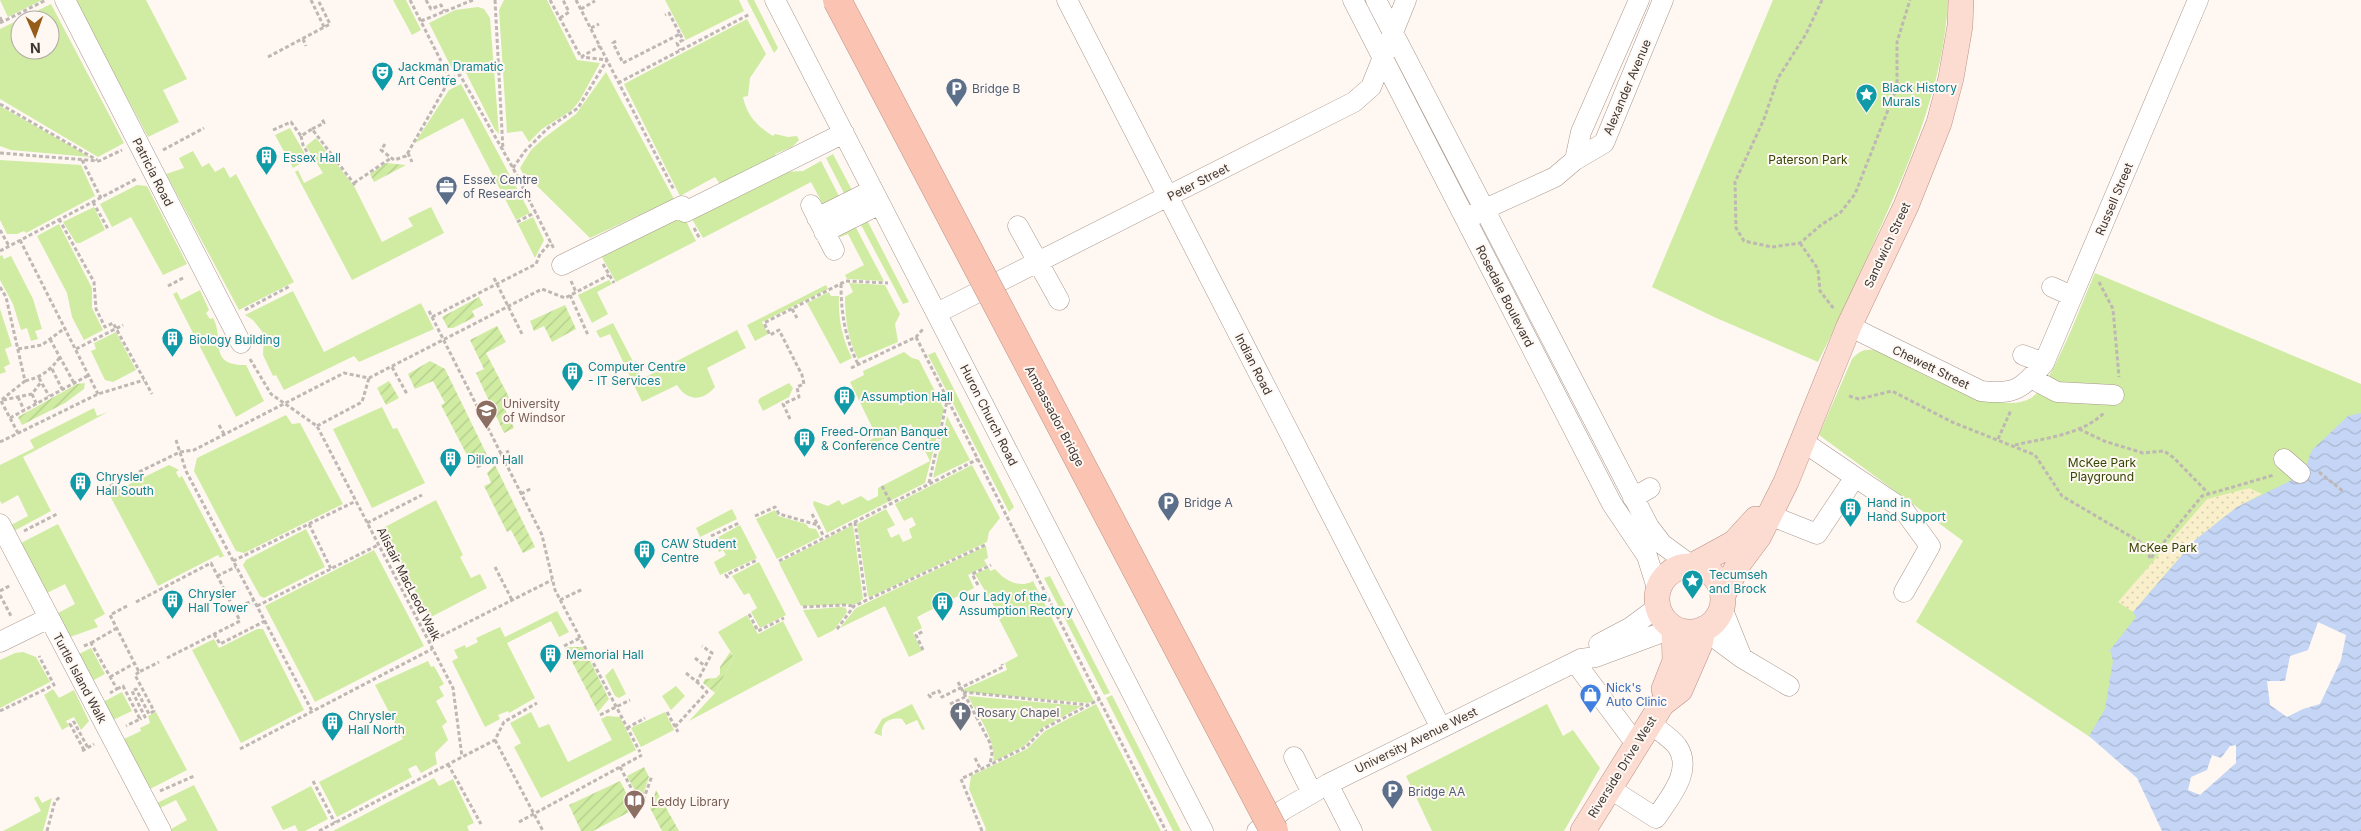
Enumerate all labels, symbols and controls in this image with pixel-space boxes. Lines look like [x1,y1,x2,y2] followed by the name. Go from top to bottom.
[10,10,60,60] north arrow
[1600,37,1654,137] street label: Alexander Avenue
[30,40,41,57] text: N
[398,59,504,88] place label: Jackman Dramatic Art Centre
[370,61,394,92] theatre icon: Jackman Dramatic Art Centre
[944,76,968,107] parking icon: Bridge B
[1882,80,1957,109] place label: Black History Murals
[972,81,1021,96] place label: Bridge B
[1854,82,1878,113] place icon: Black History Murals
[129,135,177,209] street label: Patricia Road
[255,145,279,176] building icon: Essex Hall
[283,150,341,165] place label: Essex Hall
[1768,152,1848,167] park label: Paterson Park
[1165,160,1231,204] street label: Peter Street
[2092,160,2136,238] street label: Russell Street
[463,172,538,201] place label: Essex Centre of Research
[435,174,459,205] office icon: Essex Centre of Research
[1861,200,1913,290] street label: Sandwich Street
[1473,243,1537,349] street label: Rosedale Boulevard
[161,327,185,358] building icon: Biology Building
[1232,331,1276,397] street label: Indian Road
[189,332,280,347] place label: Biology Building
[1890,342,1972,392] street label: Chewett Street
[588,359,686,388] place label: Computer Centre - IT Services
[560,361,584,392] building icon: Computer Centre - IT Services
[957,362,1021,468] street label: Huron Church Road
[1022,363,1088,469] street label: Ambassador Bridge
[833,384,857,415] building icon: Assumption Hall
[861,389,953,404] place label: Assumption Hall
[503,396,566,425] place label: University of Windsor
[475,398,499,429] school or university icon: University of Windsor
[821,424,948,453] place label: Freed-Orman Banquet & Conference Centre
[793,426,817,457] building icon: Freed-Orman Banquet & Conference Centre
[439,447,463,478] building icon: Dillon Hall
[467,452,524,467] place label: Dillon Hall
[2068,455,2137,484] park label: McKee Park Playground
[96,469,154,498] place label: Chrysler Hall South
[68,471,92,502] building icon: Chrysler Hall South
[1156,490,1180,521] parking icon: Bridge A
[1184,495,1233,510] place label: Bridge A
[1867,495,1946,524] place label: Hand in Hand Support
[1839,497,1863,528] building icon: Hand in Hand Support
[374,525,444,644] street label: Alistair MacLeod Walk
[661,536,736,565] place label: CAW Student Centre
[633,538,657,569] building icon: CAW Student Centre
[2129,540,2198,555] park label: McKee Park
[1709,567,1768,596] place label: Tecumseh and Brock
[1681,569,1705,600] place icon: Tecumseh and Brock
[188,586,248,615] place label: Chrysler Hall Tower
[160,588,184,619] building icon: Chrysler Hall Tower
[959,589,1074,618] place label: Our Lady of the Assumption Rectory
[931,591,955,622] building icon: Our Lady of the Assumption Rectory
[50,630,110,726] street label: Turtle Island Walk
[538,642,562,673] building icon: Memorial Hall
[566,647,644,662] place label: Memorial Hall
[1606,680,1667,709] place label: Nick's Auto Clinic
[1578,682,1602,713] shop icon: Nick's Auto Clinic
[949,700,973,731] church icon: Rosary Chapel
[1352,704,1480,776] street label: University Avenue West
[977,705,1060,720] place label: Rosary Chapel
[348,708,405,737] place label: Chrysler Hall North
[320,710,344,741] building icon: Chrysler Hall North
[1585,713,1659,821] street label: Riverside Drive West
[1380,779,1404,810] parking icon: Bridge AA
[1408,784,1465,799] place label: Bridge AA
[623,789,647,820] library icon: Leddy Library
[651,794,730,809] place label: Leddy Library

